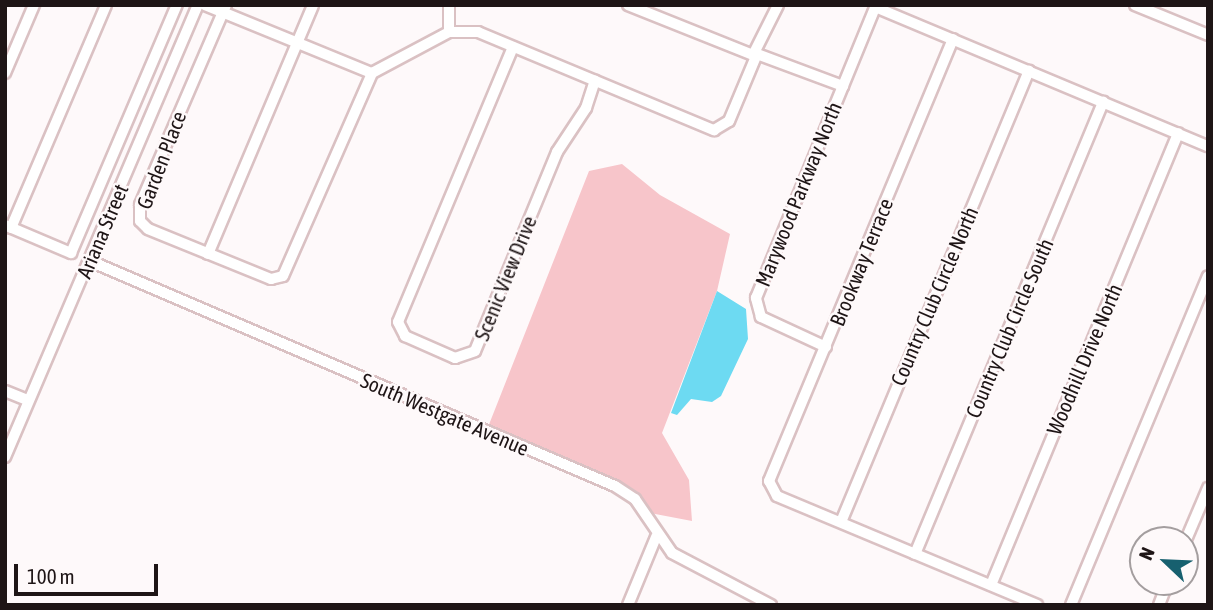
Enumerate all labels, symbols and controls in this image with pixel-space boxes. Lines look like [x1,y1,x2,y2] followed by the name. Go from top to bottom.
[749,98,847,290] street label: Marywood Parkway North
[131,108,191,212] street label: Garden Place
[71,180,133,282] street label: Ariana Street
[824,195,898,329] street label: Brookway Terrace
[885,203,983,389] street label: Country Club Circle North
[469,212,541,344] street label: Scenic View Drive
[960,234,1058,422] street label: Country Club Circle South
[1041,280,1127,438] street label: Woodhill Drive North
[357,367,533,461] street label: South Westgate Avenue
[1129,526,1199,596] north arrow
[1134,544,1159,563] text: N
[18,550,161,594] scale bar
[27,564,75,588] text: 100 m

